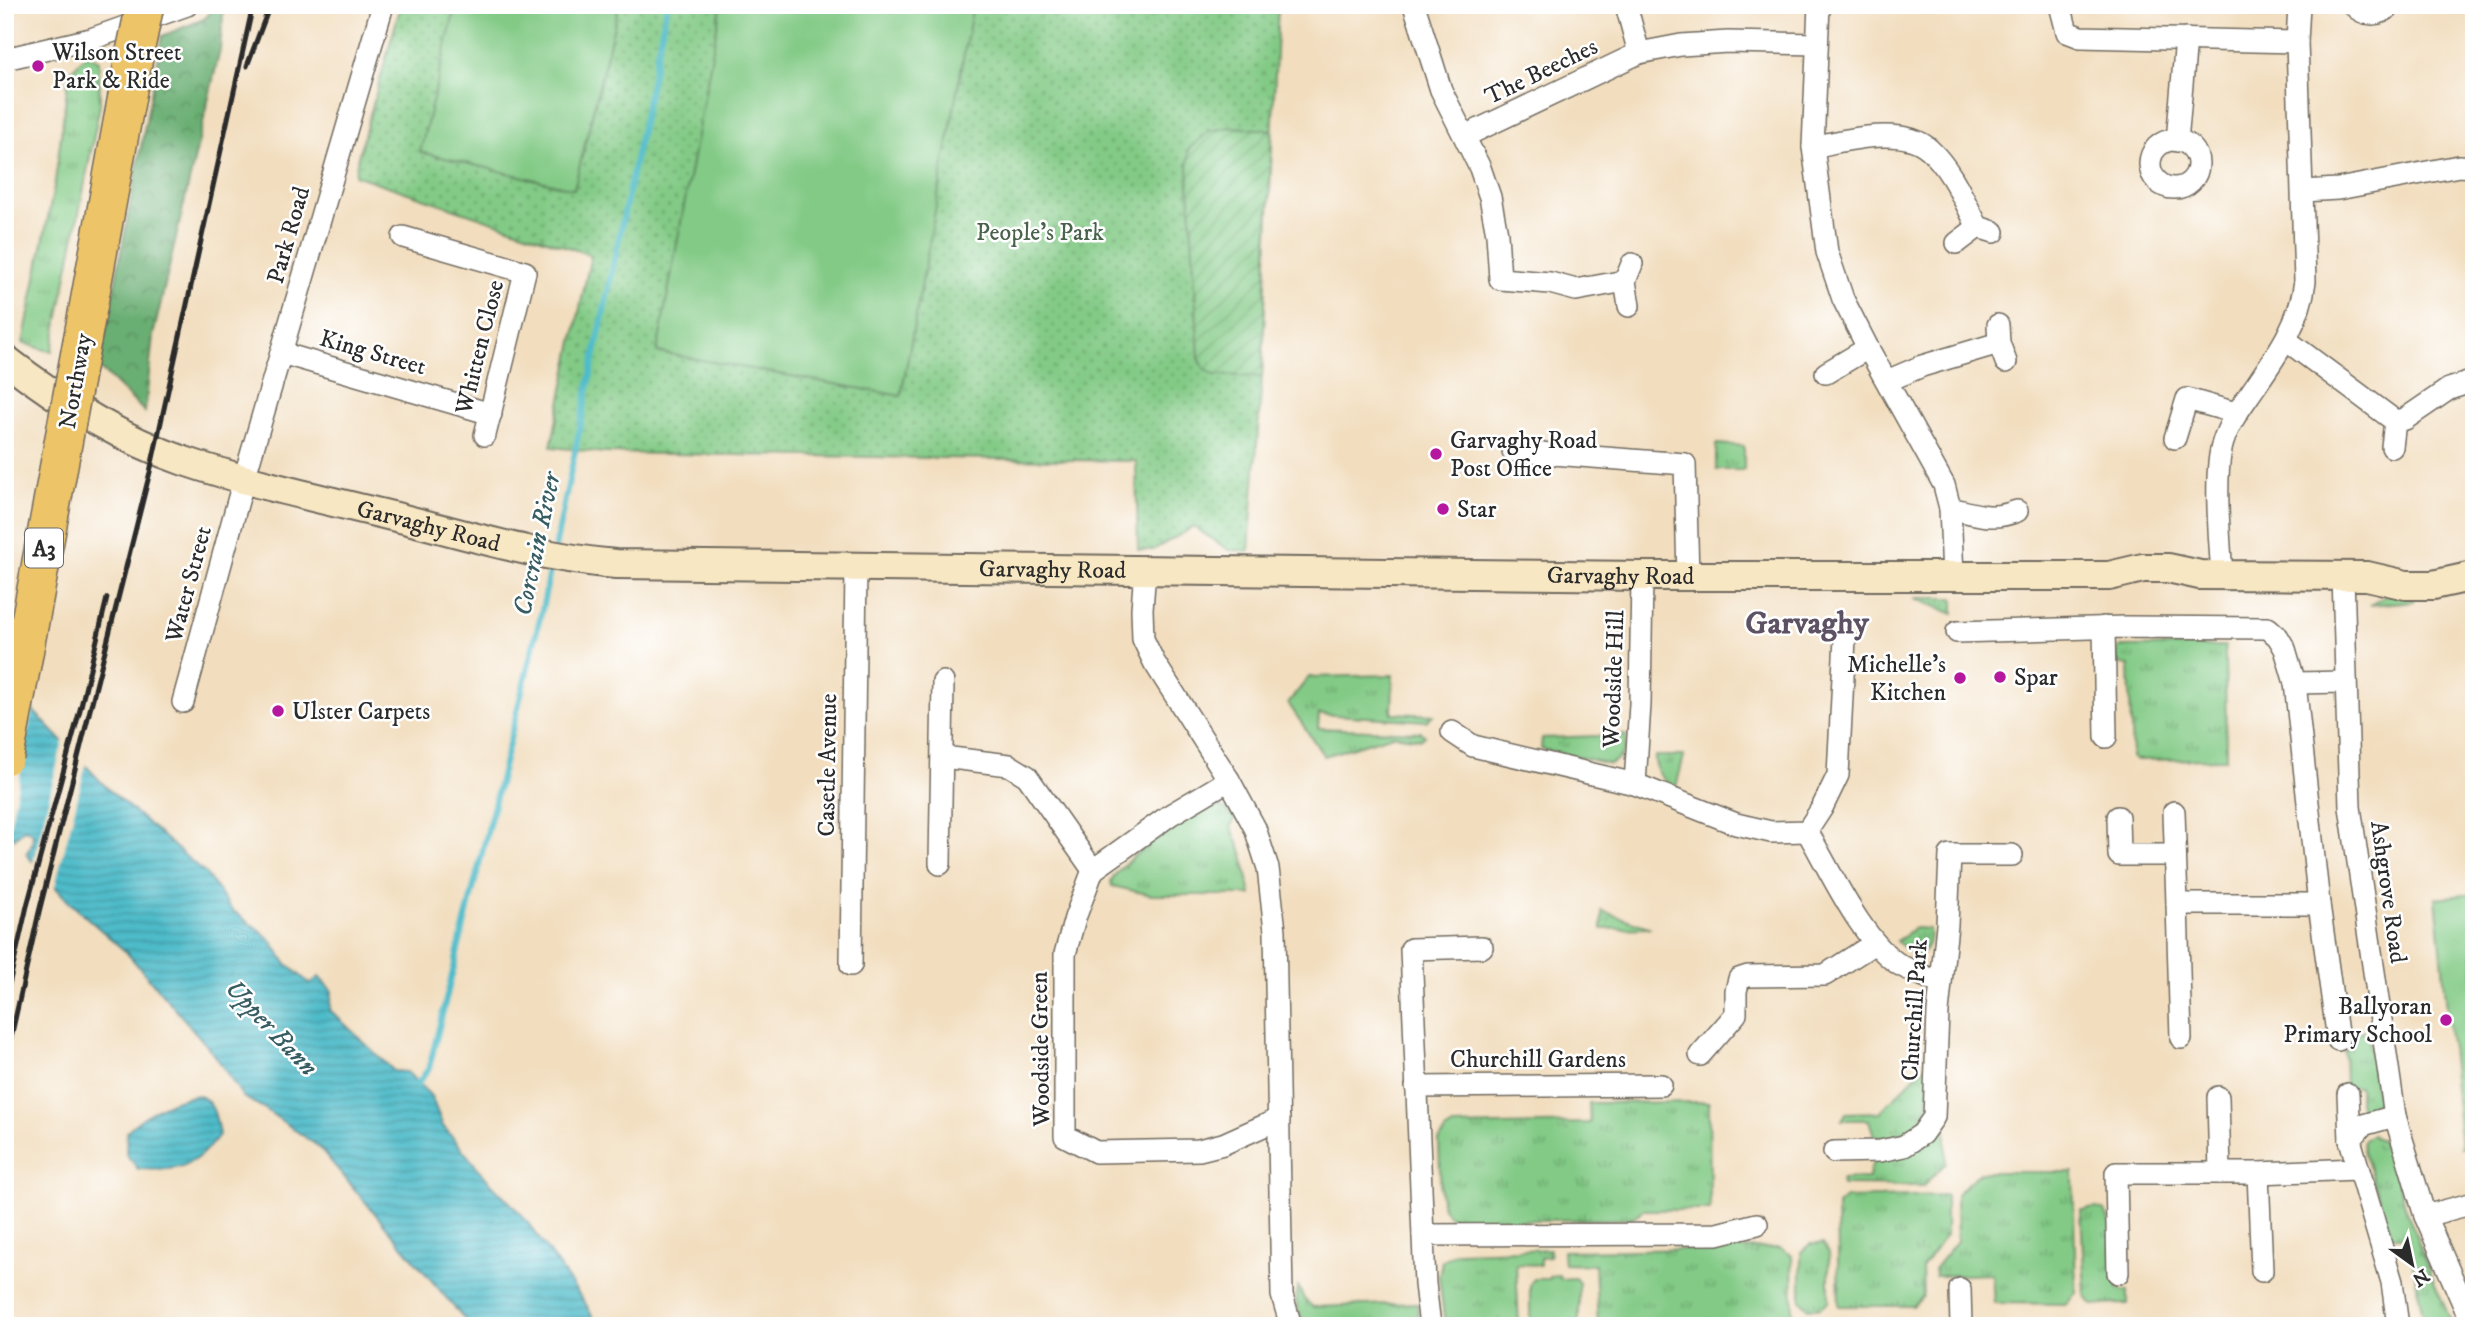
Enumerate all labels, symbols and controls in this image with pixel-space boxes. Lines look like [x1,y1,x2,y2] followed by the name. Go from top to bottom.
[1480,32,1603,112] street label: The Beeches
[51,38,182,96] place label: Wilson Street Park & Ride
[30,58,46,74] marker: Wilson Street Park & Ride
[261,183,317,287] street label: Park Road
[976,218,1104,248] park label: People's Park
[449,277,511,418] street label: Whitten Close
[316,323,430,383] street label: King Street
[53,330,99,431] street label: Northway
[1450,426,1597,484] place label: Garvaghy Road Post Office
[1428,446,1444,462] marker: Garvaghy Road Post Office
[506,468,569,619] water label: Corcrain River
[354,494,503,559] street label: Garvaghy Road
[1457,495,1496,525] place label: Star
[1435,501,1451,517] marker: Star
[159,523,219,647] street label: Water Street
[25,528,63,568] road number: A3
[979,554,1126,586] street label: Garvaghy Road
[1547,561,1694,592] street label: Garvaghy Road
[1745,604,1869,644] district label: Garvaghy
[1597,609,1631,750] street label: Woodside Hill
[1847,650,1946,708] place label: Michelle's Kitchen
[2014,663,2058,693] place label: Spar
[1992,669,2008,685] marker: Spar
[1952,670,1968,686] marker: Michelle's Kitchen
[812,693,844,837] street label: Casetle Avenue
[292,697,430,727] place label: Ulster Carpets
[270,703,286,719] marker: Ulster Carpets
[2363,819,2413,965] street label: Ashgrove Road
[1895,938,1935,1082] street label: Churchill Park
[1025,971,1057,1128] street label: Woodside Green
[218,973,324,1084] water label: Upper Bann
[2283,992,2433,1050] place label: Ballyoran Primary School
[2438,1012,2454,1028] marker: Ballyoran Primary School
[1450,1045,1626,1075] street label: Churchill Gardens
[2378,1230,2448,1300] north arrow
[2407,1263,2433,1291] text: N

